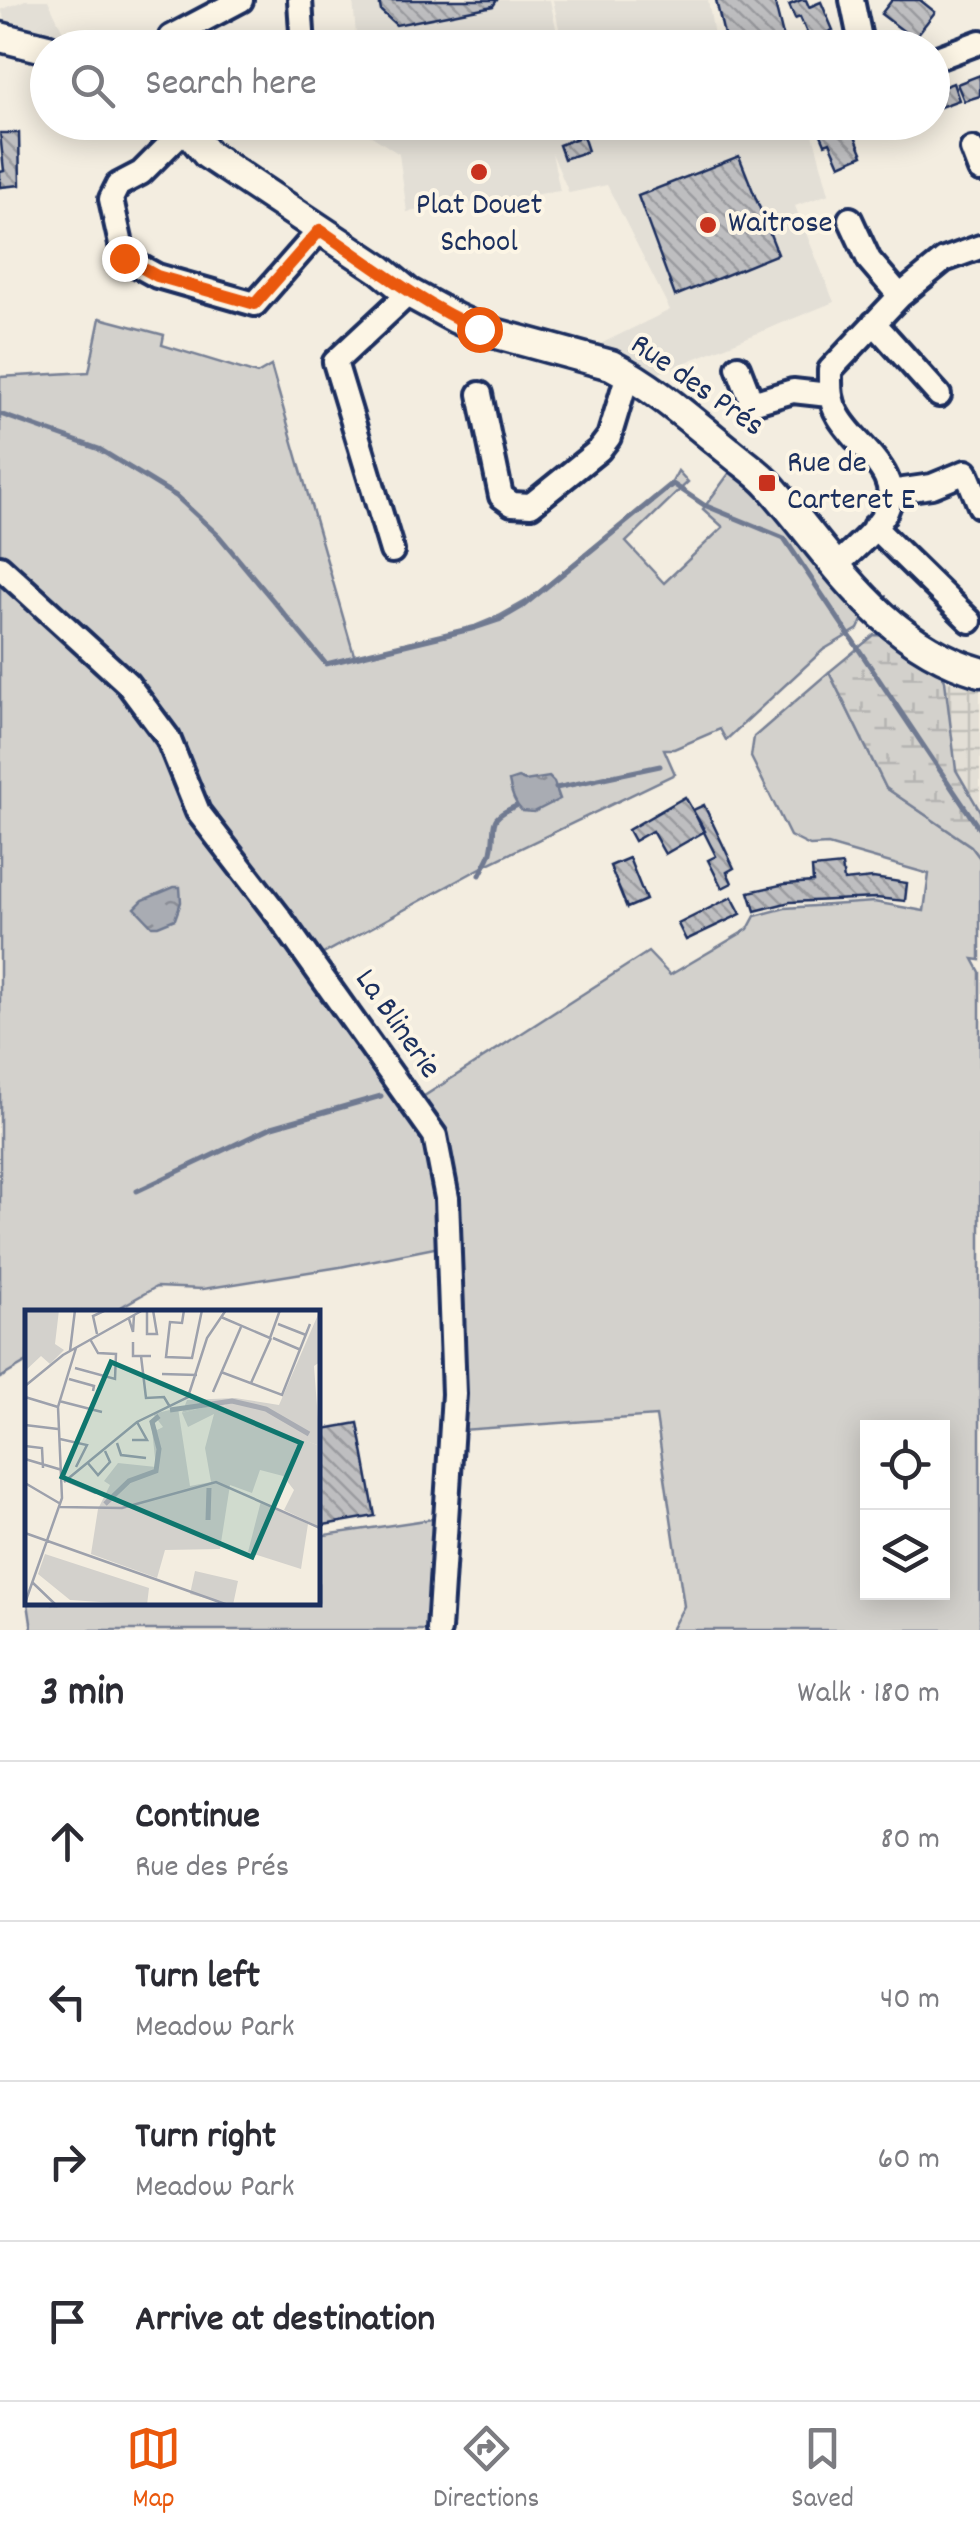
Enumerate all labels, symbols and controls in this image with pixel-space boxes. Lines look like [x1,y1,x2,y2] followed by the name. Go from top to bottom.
[30,30,950,140] search box
[65,58,120,113] icon: search
[145,58,317,113] text: Search here
[468,161,490,183] marker: Plat Douet School
[416,184,543,267] place label: Plat Douet School
[728,202,833,248] place label: Waitrose
[697,214,719,236] marker: Waitrose
[102,236,148,282] route end
[457,307,503,353] route start
[620,324,772,450] street label: Rue des Prés
[787,442,916,525] place label: Rue de Carteret E
[756,472,778,494] marker: Rue de Carteret E
[341,961,451,1089] street label: La Blinerie
[25,1310,320,1605] inset map
[860,1420,950,1600] map controls
[860,1420,950,1510] button: locate
[860,1510,950,1600] button: layers
[40,1665,124,1725] text: 3 min
[797,1672,940,1718] text: Walk · 180 m
[135,1791,260,1846] text: Continue
[40,1814,95,1869] icon: ahead
[880,1818,940,1864] text: 80 m
[135,1846,289,1892] text: Rue des Prés
[135,1951,260,2006] text: Turn left
[40,1974,95,2029] icon: left
[880,1978,940,2024] text: 40 m
[135,2006,295,2052] text: Meadow Park
[135,2111,276,2166] text: Turn right
[40,2134,95,2189] icon: right
[878,2138,940,2184] text: 60 m
[135,2166,295,2212] text: Meadow Park
[40,2294,95,2349] icon: arrive
[135,2294,435,2349] text: Arrive at destination
[126,2421,181,2521] tab: Map
[433,2421,539,2521] tab: Directions
[791,2421,854,2521] tab: Saved

